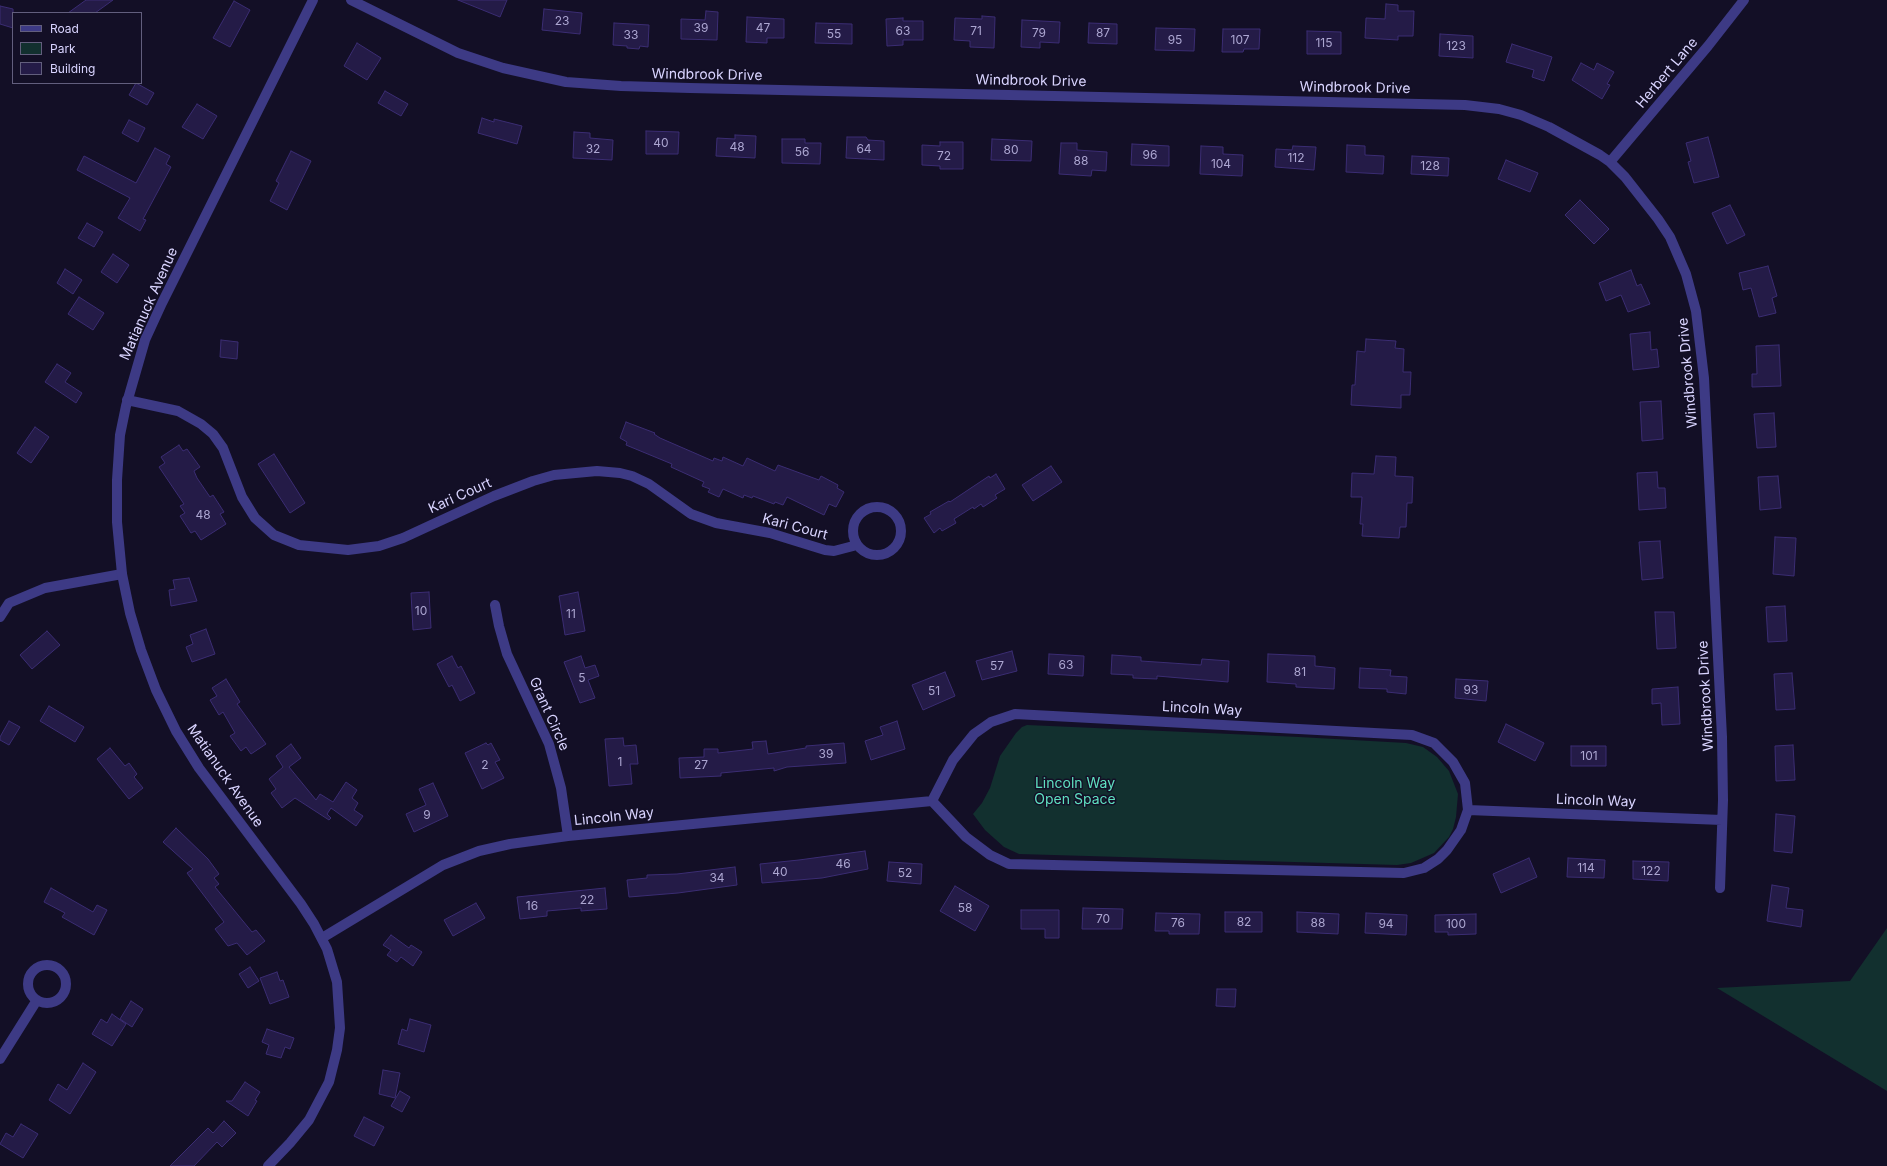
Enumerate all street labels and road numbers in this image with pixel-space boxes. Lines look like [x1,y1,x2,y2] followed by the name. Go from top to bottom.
[1633,34,1701,112] street label: Herbert Lane
[651,66,763,84] street label: Windbrook Drive
[975,72,1087,90] street label: Windbrook Drive
[1299,79,1411,97] street label: Windbrook Drive
[117,245,181,363] street label: Matianuck Avenue
[1675,317,1701,429] street label: Windbrook Drive
[426,475,494,517] street label: Kari Court
[760,510,830,544] street label: Kari Court
[1695,640,1717,752] street label: Windbrook Drive
[525,675,573,753] street label: Grant Circle
[1162,699,1242,719] street label: Lincoln Way
[183,721,267,831] street label: Matianuck Avenue
[1556,791,1636,811] street label: Lincoln Way
[573,804,655,830] street label: Lincoln Way

